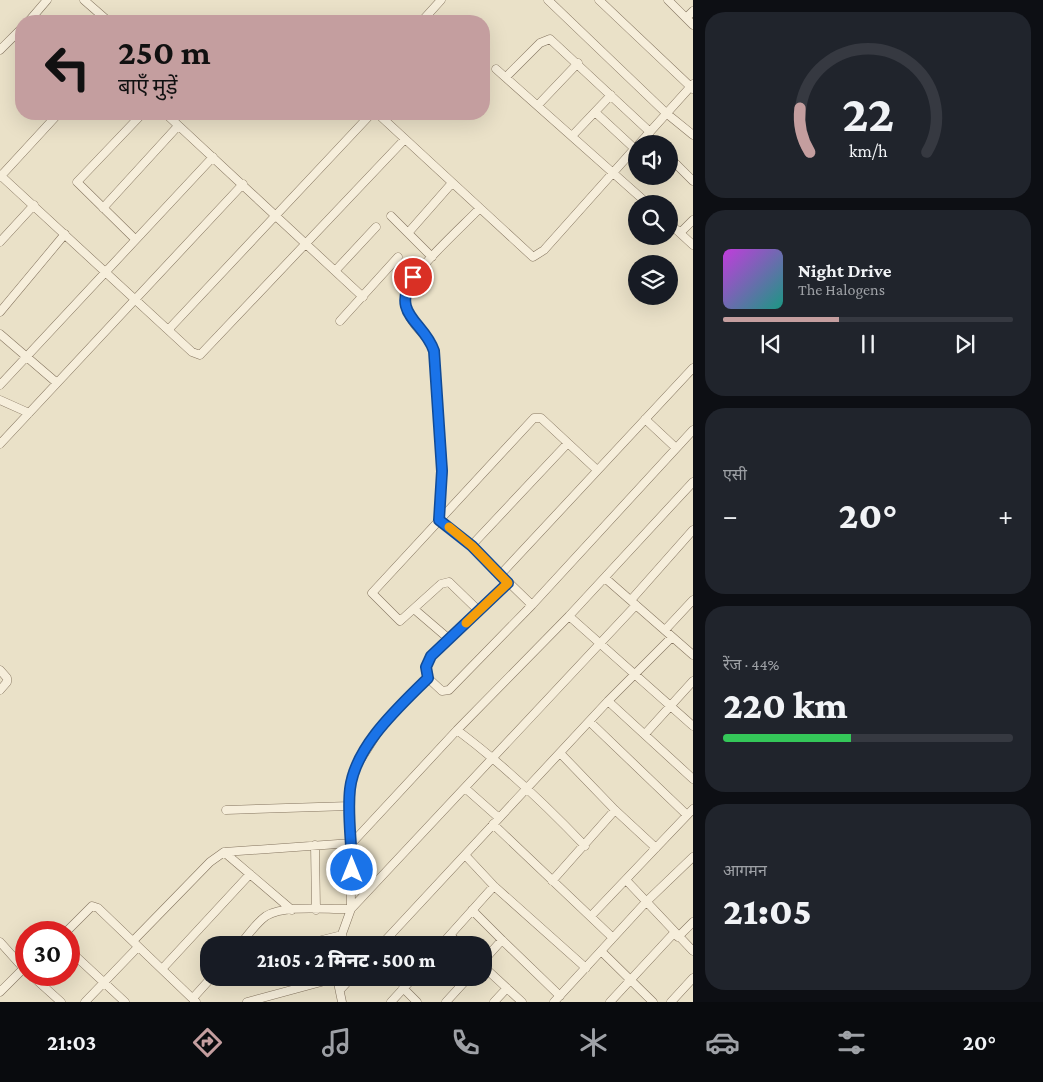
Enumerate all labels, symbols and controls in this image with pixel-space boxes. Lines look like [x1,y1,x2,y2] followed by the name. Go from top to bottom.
[118,33,211,72] text: 250 m
[35,35,100,100] icon: left
[118,74,177,99] text: बाएँ मुड़ें
[842,84,894,142] text: 22
[628,135,678,305] map controls
[628,135,678,185] button: sound
[849,141,888,161] text: km/h
[628,195,678,245] button: search
[628,255,678,305] button: layers
[392,256,434,298] pin
[798,260,891,281] text: Night Drive
[399,263,427,291] icon: arrive
[798,281,885,298] text: The Halogens
[757,330,785,358] icon: previous
[854,330,882,358] icon: pause
[951,330,979,358] icon: next
[723,466,747,483] text: एसी
[839,494,897,536] text: 20°
[723,500,738,531] text: −
[998,500,1013,531] text: +
[723,656,779,673] text: रेंज · 44%
[723,684,848,726] text: 220 km
[325,843,377,895] position arrow
[723,862,767,879] text: आगमन
[723,890,812,932] text: 21:05
[15,921,80,986] speed limit sign: 30
[257,950,435,971] text: 21:05 · 2 मिनट · 500 m
[190,1025,225,1060] icon: directions
[319,1025,354,1060] icon: music
[448,1025,483,1060] icon: phone
[576,1025,611,1060] icon: climate
[705,1025,740,1060] icon: car
[834,1025,869,1060] icon: filters
[47,1030,96,1055] text: 21:03
[963,1030,996,1055] text: 20°

